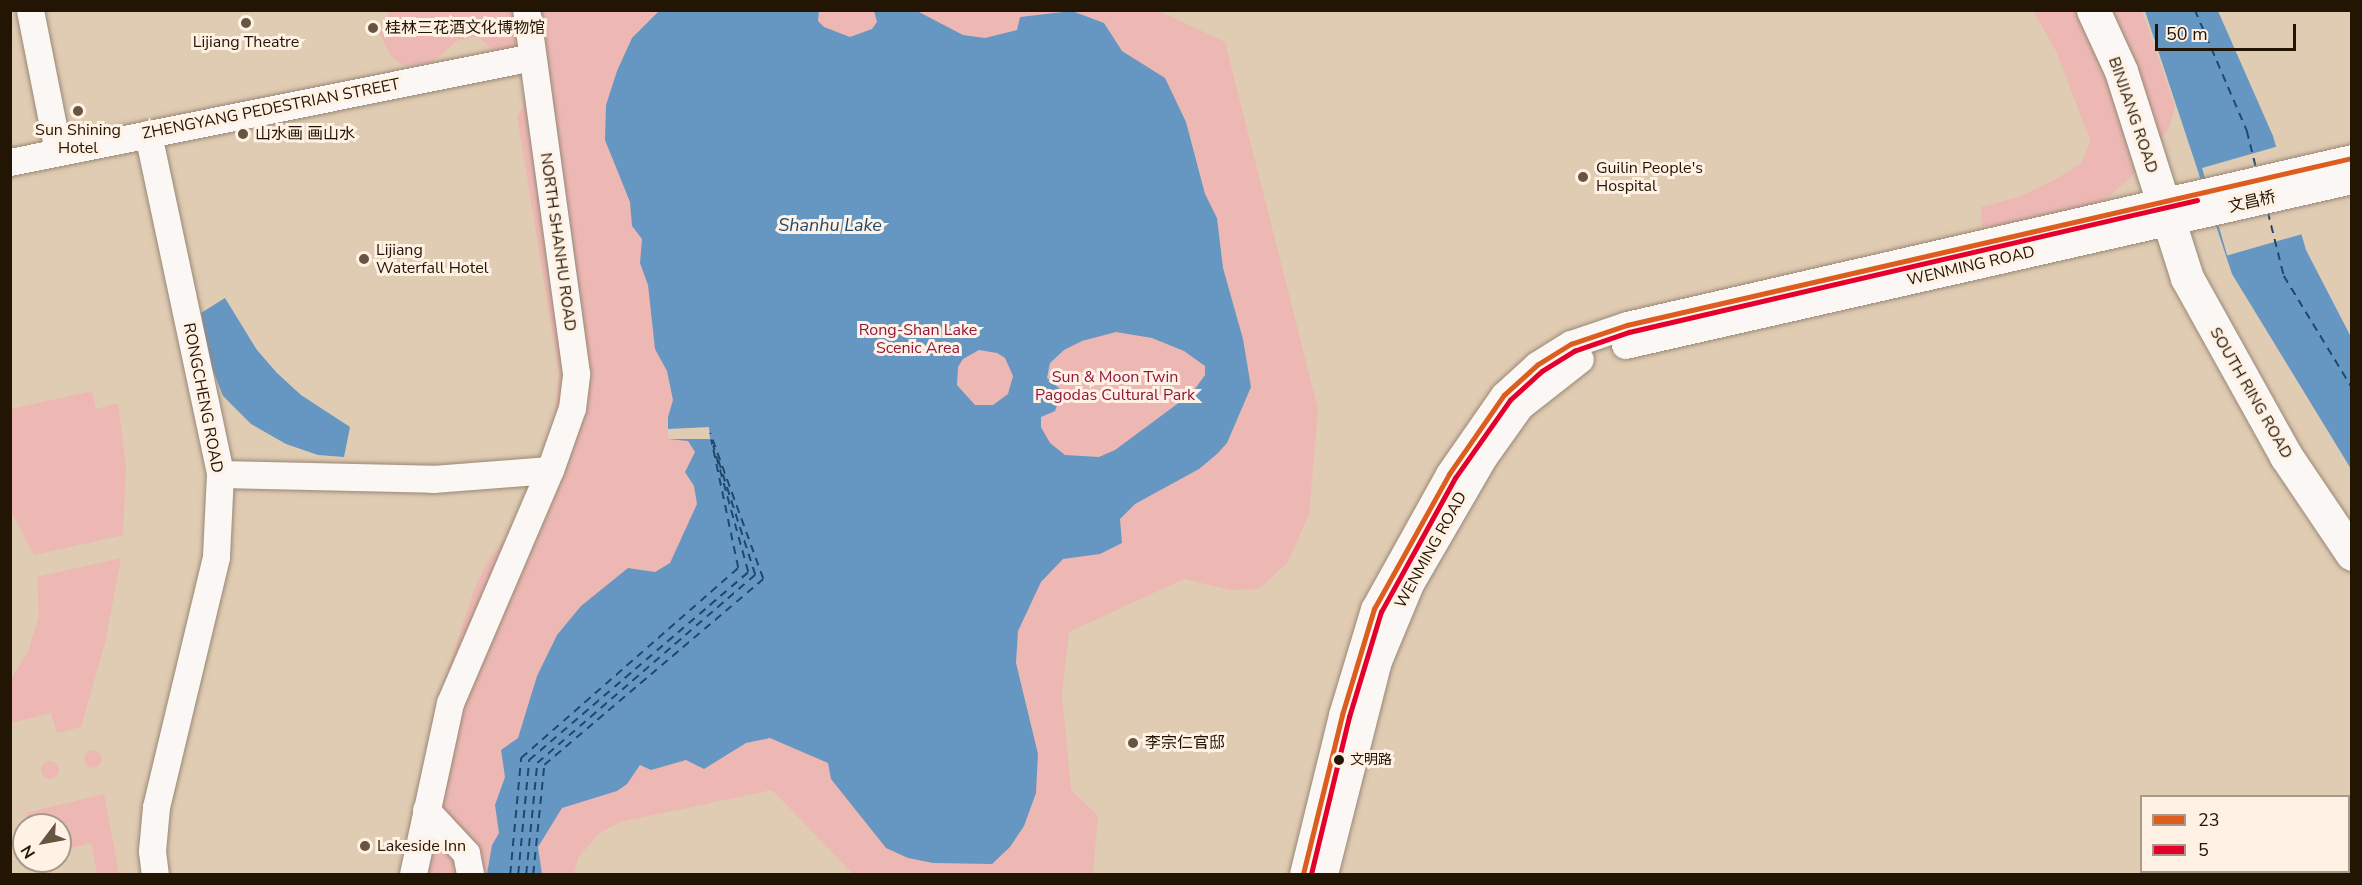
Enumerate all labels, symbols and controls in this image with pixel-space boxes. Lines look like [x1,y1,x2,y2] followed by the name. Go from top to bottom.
[2158,12,2299,50] scale bar
[239,16,253,30] marker: Lijiang Theatre
[385,18,545,38] place label: 桂林三花酒文化博物馆
[366,21,380,35] marker: 桂林三花酒文化博物馆
[2166,22,2208,46] text: 50 m
[193,32,299,52] place label: Lijiang Theatre
[2104,54,2162,176] street label: BINJIANG ROAD
[141,75,401,143] street label: ZHENGYANG PEDESTRIAN STREET
[71,104,85,118] marker: Sun Shining Hotel
[35,120,121,158] place label: Sun Shining Hotel
[255,124,355,144] place label: 山水画 画山水
[236,127,250,141] marker: 山水画 画山水
[536,151,580,333] street label: NORTH SHANHU ROAD
[1596,158,1703,196] place label: Guilin People's Hospital
[1574,168,1592,186] marker: Guilin People's Hospital
[2226,187,2278,217] street label: 文昌桥
[778,214,882,236] water label: Shanhu Lake
[376,240,488,278] place label: Lijiang Waterfall Hotel
[1905,242,2037,290] street label: WENMING ROAD
[357,252,371,266] marker: Lijiang Waterfall Hotel
[859,320,977,358] park label: Rong-Shan Lake Scenic Area
[179,321,227,475] street label: RONGCHENG ROAD
[2206,324,2296,462] street label: SOUTH RING ROAD
[1035,367,1195,405] park label: Sun & Moon Twin Pagodas Cultural Park
[1391,488,1471,612] street label: WENMING ROAD
[1145,733,1225,753] place label: 李宗仁官邸
[1126,736,1140,750] marker: 李宗仁官邸
[1350,752,1392,768] place label: 文明路
[1333,754,1345,766] marker: 文明路
[2140,795,2350,873] legend
[2198,808,2220,832] text: 23
[12,813,72,873] north arrow
[377,836,466,856] place label: Lakeside Inn
[2198,838,2209,862] text: 5
[358,839,372,853] marker: Lakeside Inn
[16,841,41,862] text: N

